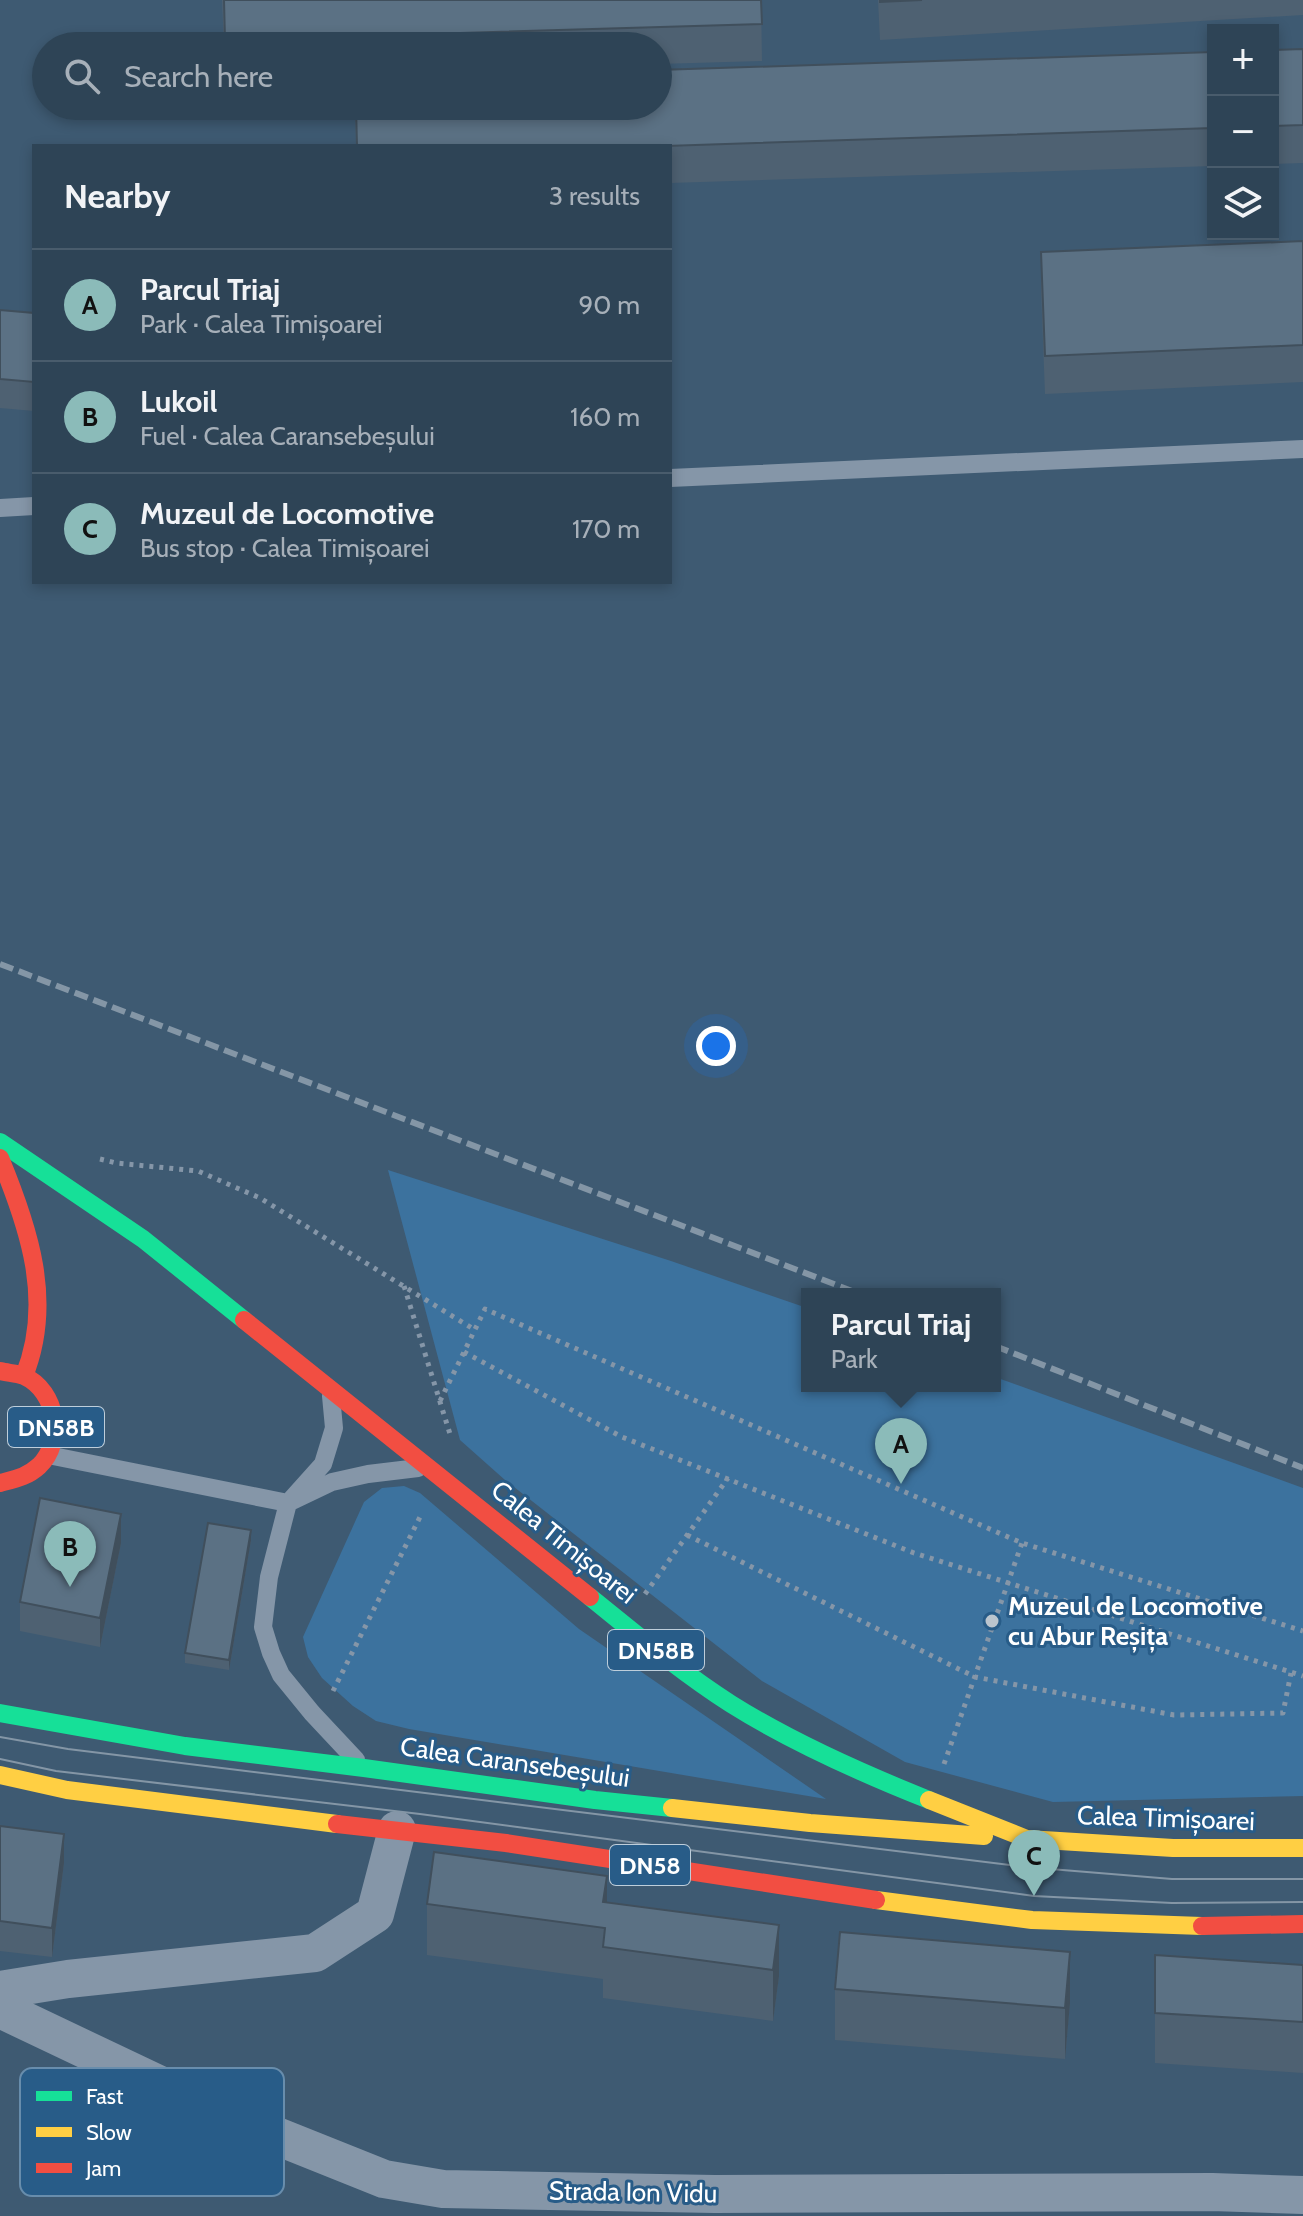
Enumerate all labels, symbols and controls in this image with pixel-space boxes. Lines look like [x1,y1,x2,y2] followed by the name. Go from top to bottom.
[1207,24,1279,240] map controls
[1207,24,1279,96] button: +
[32,32,672,120] search box
[60,54,104,98] icon: search
[124,58,273,95] text: Search here
[1207,96,1279,168] button: −
[1207,168,1279,240] button: layers
[64,175,171,217] text: Nearby
[549,180,640,212] text: 3 results
[140,271,280,308] text: Parcul Triaj
[82,289,98,321] text: A
[578,289,640,321] text: 90 m
[140,308,383,340] text: Park · Calea Timișoarei
[140,383,217,420] text: Lukoil
[82,401,98,433] text: B
[570,401,640,433] text: 160 m
[140,420,435,452] text: Fuel · Calea Caransebeșului
[140,495,434,532] text: Muzeul de Locomotive
[82,513,98,545] text: C
[572,513,640,545] text: 170 m
[140,532,430,564] text: Bus stop · Calea Timișoarei
[696,1026,736,1066] your location
[801,1288,1001,1392] popup
[831,1306,971,1343] text: Parcul Triaj
[831,1343,878,1375] text: Park
[8,1407,104,1447] road number: DN58B
[875,1418,927,1484] pin: A
[484,1474,643,1611] street label: Calea Timișoarei
[44,1521,96,1587] pin: B
[1008,1590,1263,1653] place label: Muzeul de Locomotive cu Abur Reșița
[983,1612,1001,1630] marker: Muzeul de Locomotive cu Abur Reșița
[608,1630,704,1670] road number: DN58B
[398,1730,632,1795] street label: Calea Caransebeșului
[1077,1799,1255,1838] street label: Calea Timișoarei
[1008,1830,1060,1896] pin: C
[610,1845,690,1885] road number: DN58
[20,2068,284,2196] legend
[86,2083,124,2110] text: Fast
[86,2119,132,2146] text: Slow
[85,2155,121,2182] text: Jam
[549,2175,717,2209] street label: Strada Ion Vidu

